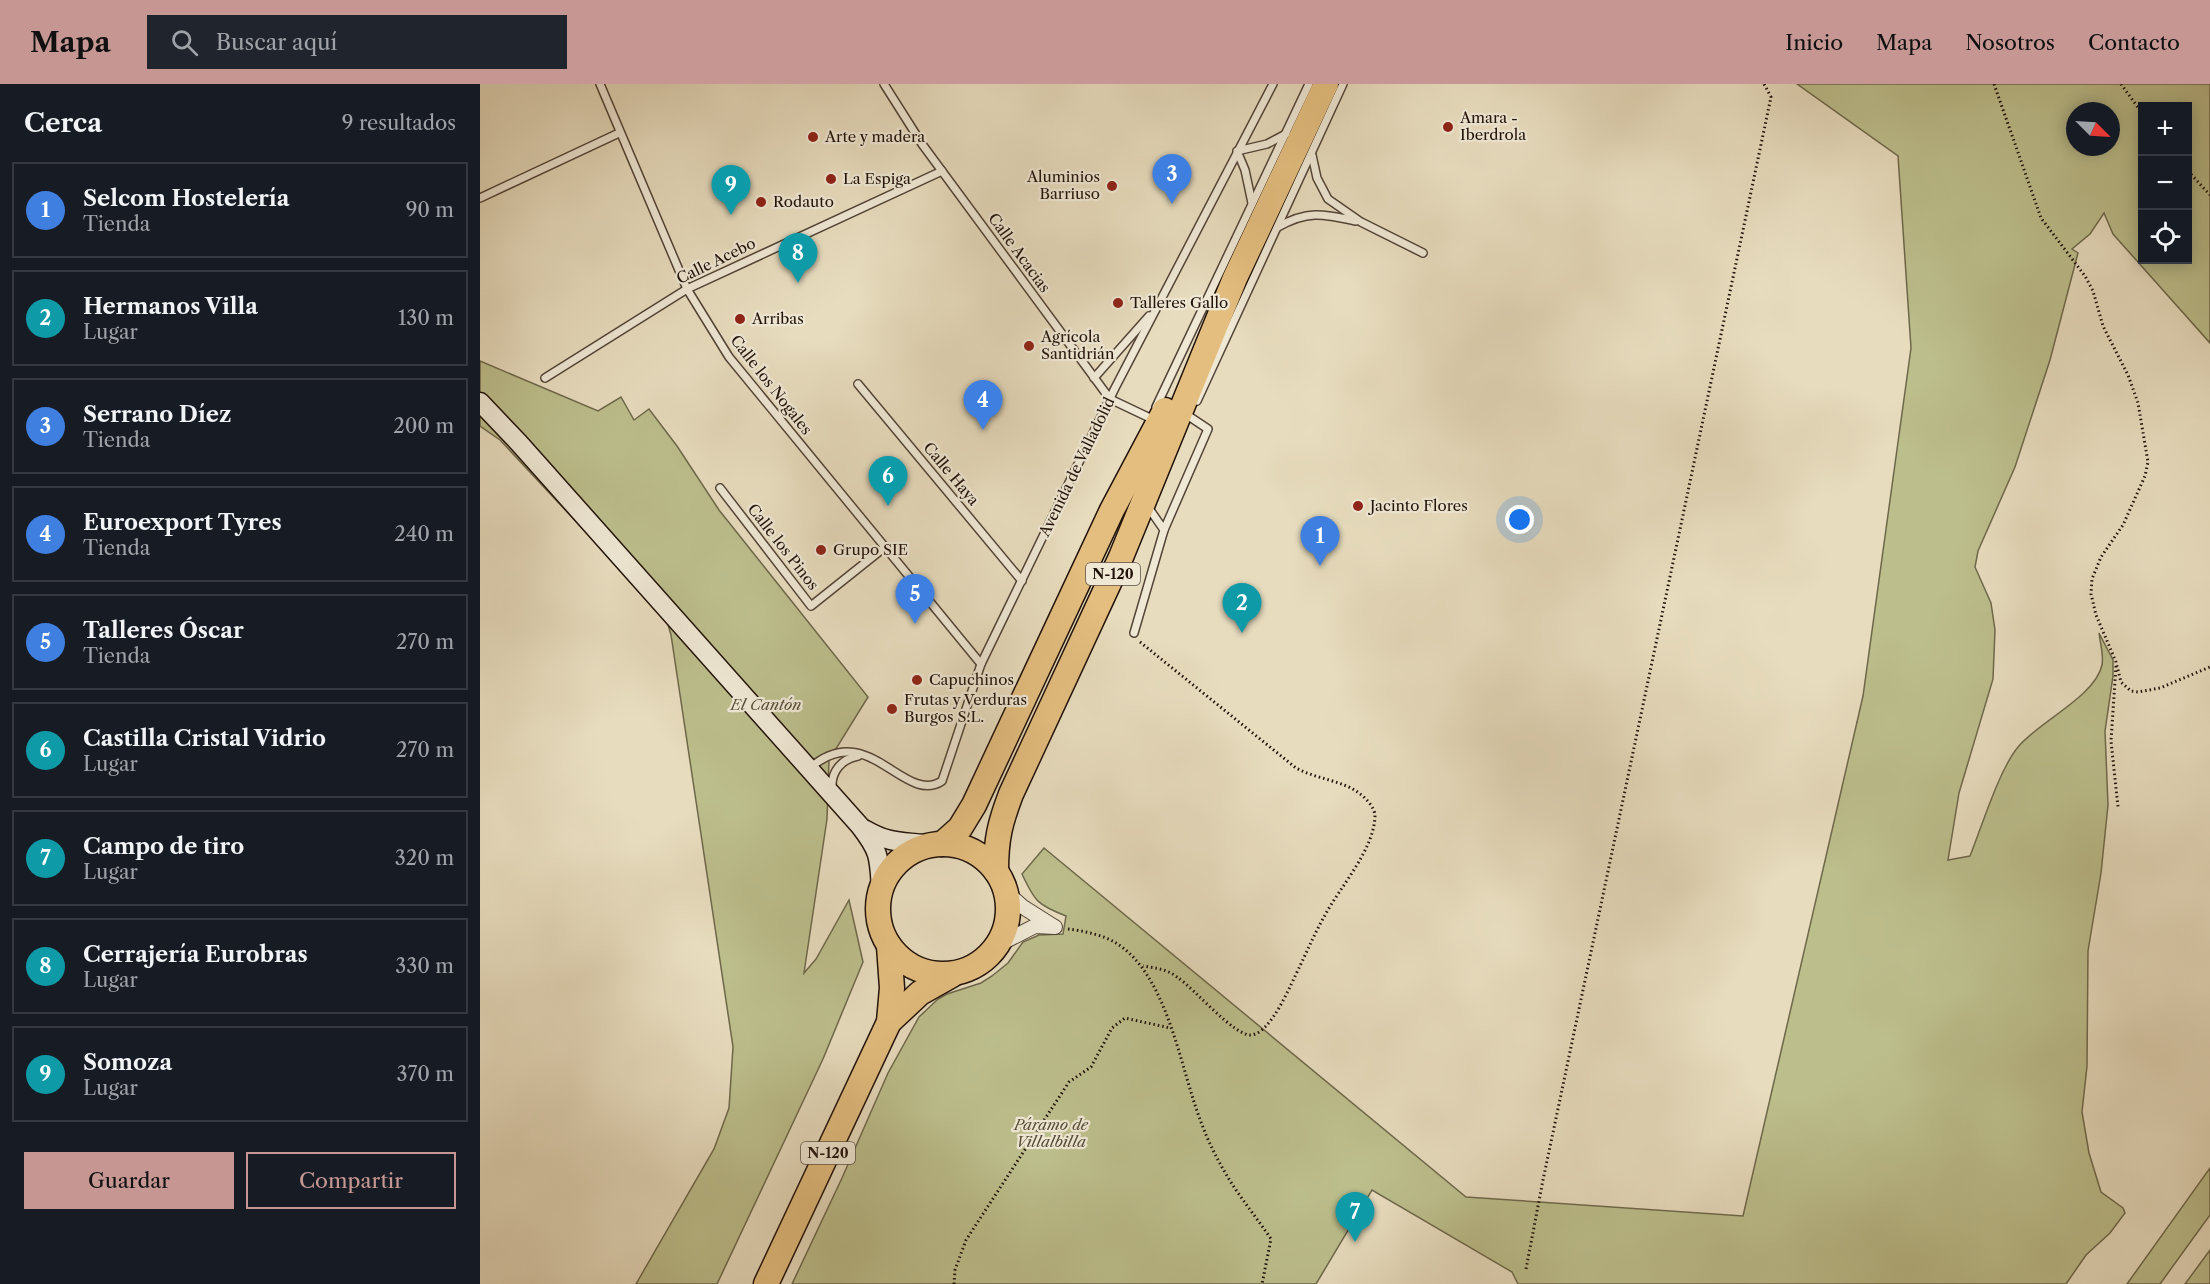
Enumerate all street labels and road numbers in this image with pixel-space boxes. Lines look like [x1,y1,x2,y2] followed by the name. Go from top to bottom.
[984,209,1055,296] street label: Calle Acacias
[673,233,758,288] street label: Calle Acebo
[727,331,816,438] street label: Calle los Nogales
[1034,394,1119,540] street label: Avenida de Valladolid
[919,438,983,509] street label: Calle Haya
[744,500,823,594] street label: Calle los Pinos
[1086,563,1140,585] road number: N-120
[801,1142,855,1164] road number: N-120

